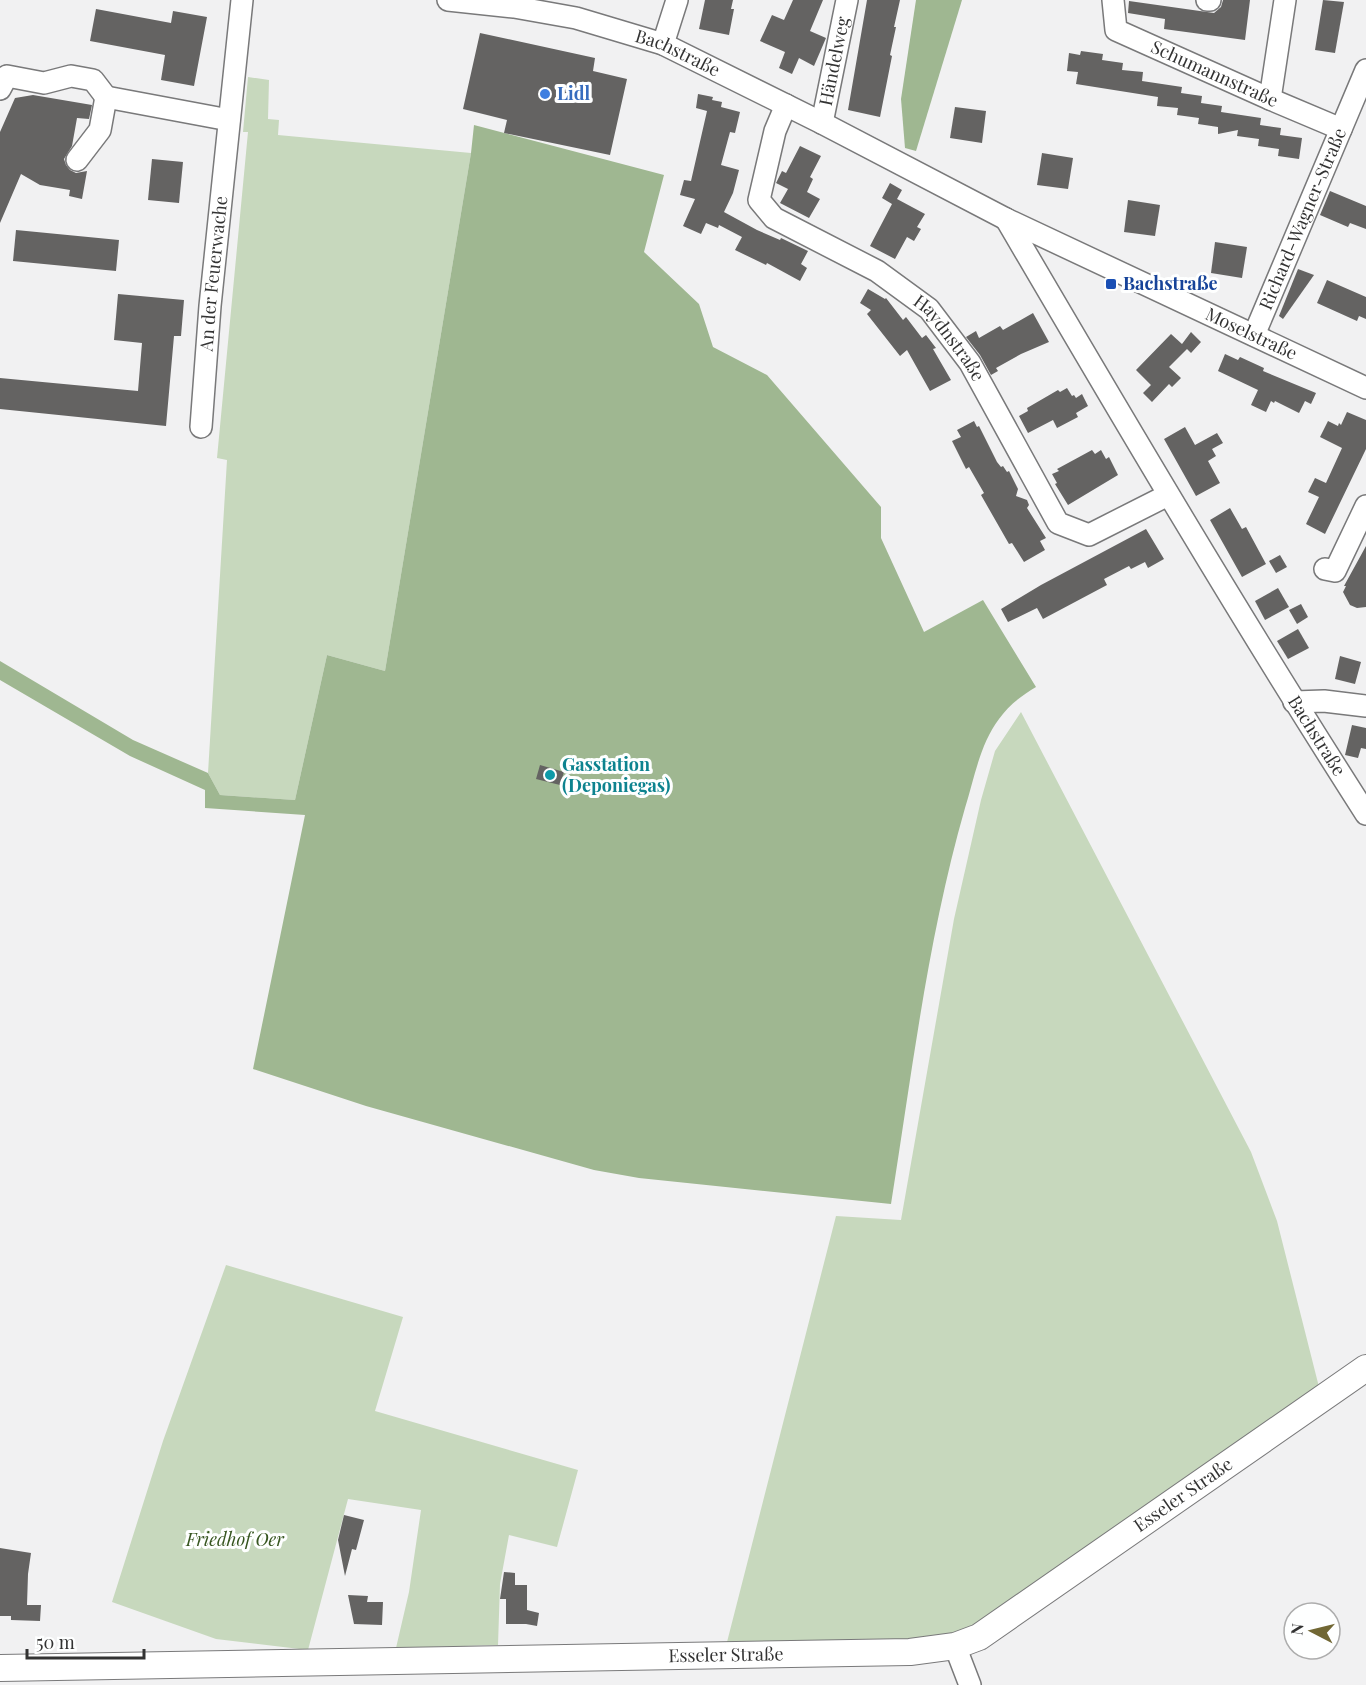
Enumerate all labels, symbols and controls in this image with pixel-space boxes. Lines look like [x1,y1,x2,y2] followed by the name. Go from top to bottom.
[813,14,854,108] street label: Händelweg
[633,23,724,82] street label: Bachstraße
[1147,34,1282,112] street label: Schumannstraße
[557,81,590,105] place label: Lidl
[538,87,552,101] marker: Lidl
[1253,124,1351,313] street label: Richard-Wagner-Straße
[194,195,232,353] street label: An der Feuerwache
[1123,271,1218,295] place label: Bachstraße
[1104,277,1118,291] marker: Bachstraße
[909,289,991,385] street label: Haydnstraße
[1202,301,1301,365] street label: Moselstraße
[1283,691,1352,780] street label: Bachstraße
[562,752,671,797] place label: Gasstation (Deponiegas)
[543,768,557,782] marker: Gasstation (Deponiegas)
[1129,1451,1237,1537] street label: Esseler Straße
[185,1527,285,1551] park label: Friedhof Oer
[1282,1601,1342,1661] north arrow
[27,1622,144,1660] scale bar
[1285,1622,1308,1636] text: N
[36,1630,75,1654] text: 50 m
[668,1641,784,1667] street label: Esseler Straße

